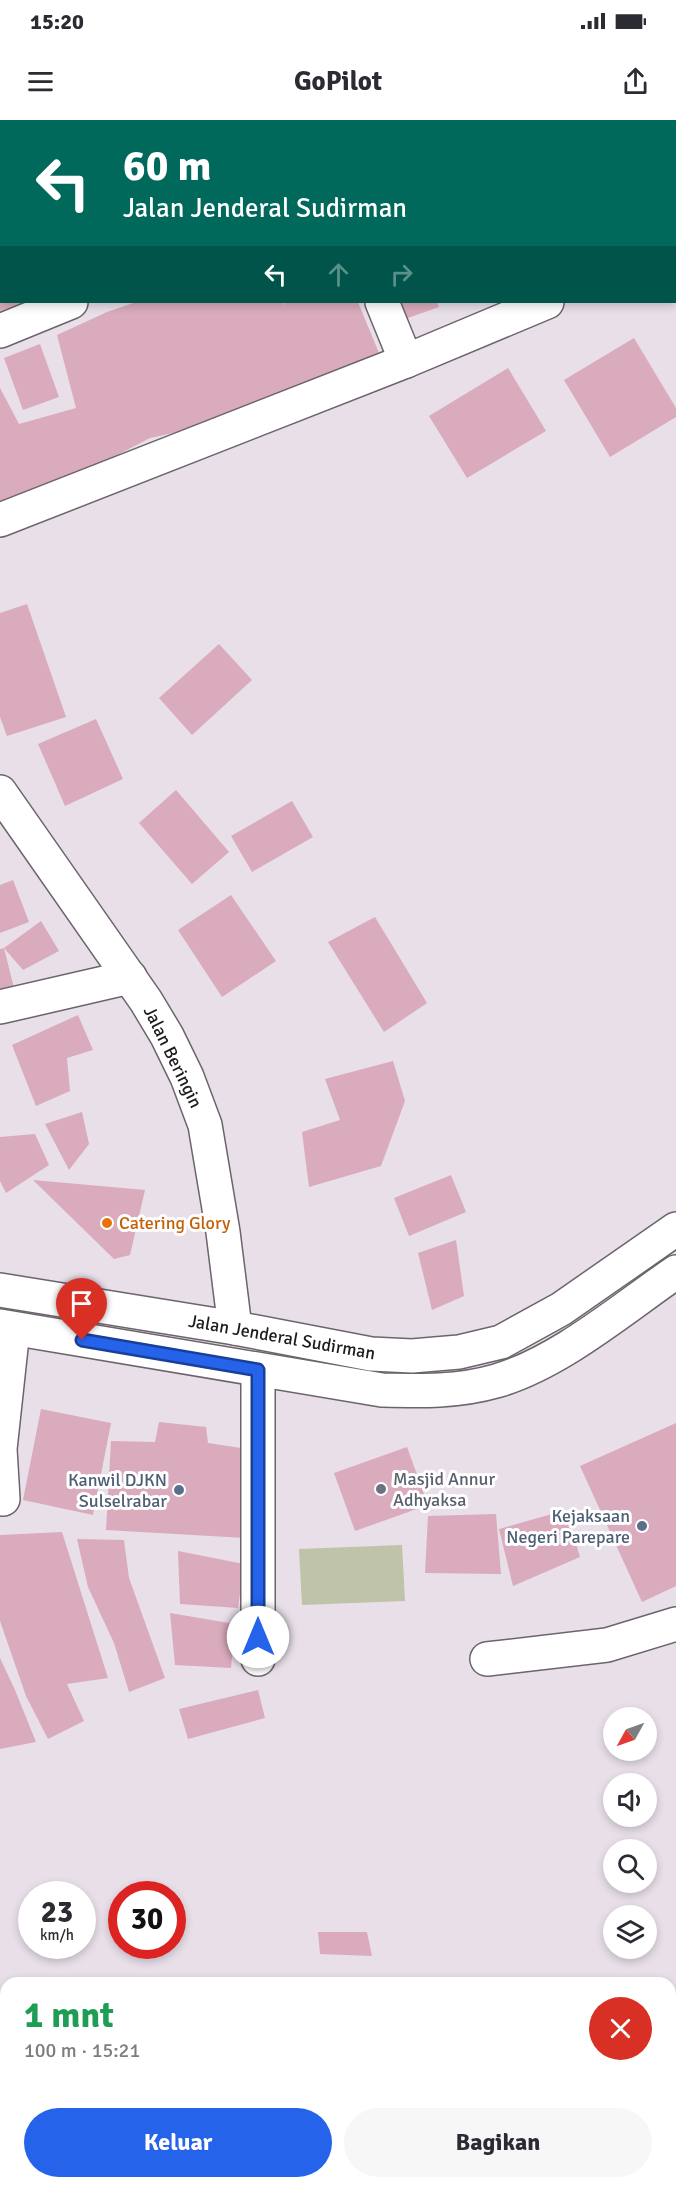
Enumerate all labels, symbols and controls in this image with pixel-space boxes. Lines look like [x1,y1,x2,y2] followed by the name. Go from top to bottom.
[30,8,84,35] text: 15:20
[24,65,57,98] icon: menu
[294,65,382,98] text: GoPilot
[619,65,652,98] icon: share
[123,141,212,192] text: 60 m
[24,144,102,222] icon: left
[123,192,407,225] text: Jalan Jenderal Sudirman
[259,258,292,291] icon: left
[322,258,355,291] icon: ahead
[385,258,418,291] icon: right
[139,1002,207,1112] street label: Jalan Beringin
[119,1212,231,1234] place label: Catering Glory
[100,1216,114,1230] marker: Catering Glory
[56,1278,107,1340] pin
[65,1287,98,1320] icon: arrive
[187,1310,377,1364] street label: Jalan Jenderal Sudirman
[393,1468,495,1511] place label: Masjid Annur Adhyaksa
[68,1469,167,1512] place label: Kanwil DJKN Sulselrabar
[374,1482,388,1496] marker: Masjid Annur Adhyaksa
[172,1483,186,1497] marker: Kanwil DJKN Sulselrabar
[506,1505,630,1548] place label: Kejaksaan Negeri Parepare
[635,1519,649,1533] marker: Kejaksaan Negeri Parepare
[226,1605,290,1669] position arrow
[603,1707,657,1761] north arrow
[603,1707,657,1959] map controls
[603,1773,657,1827] button: sound
[603,1839,657,1893] button: search
[108,1881,186,1959] speed limit sign: 30
[41,1894,73,1931] text: 23
[603,1905,657,1959] button: layers
[40,1926,74,1944] text: km/h
[24,1993,114,2038] text: 1 mnt
[589,1997,652,2060] button: close
[24,2038,140,2063] text: 100 m · 15:21
[24,2108,332,2177] button: Keluar
[344,2108,652,2177] button: Bagikan

